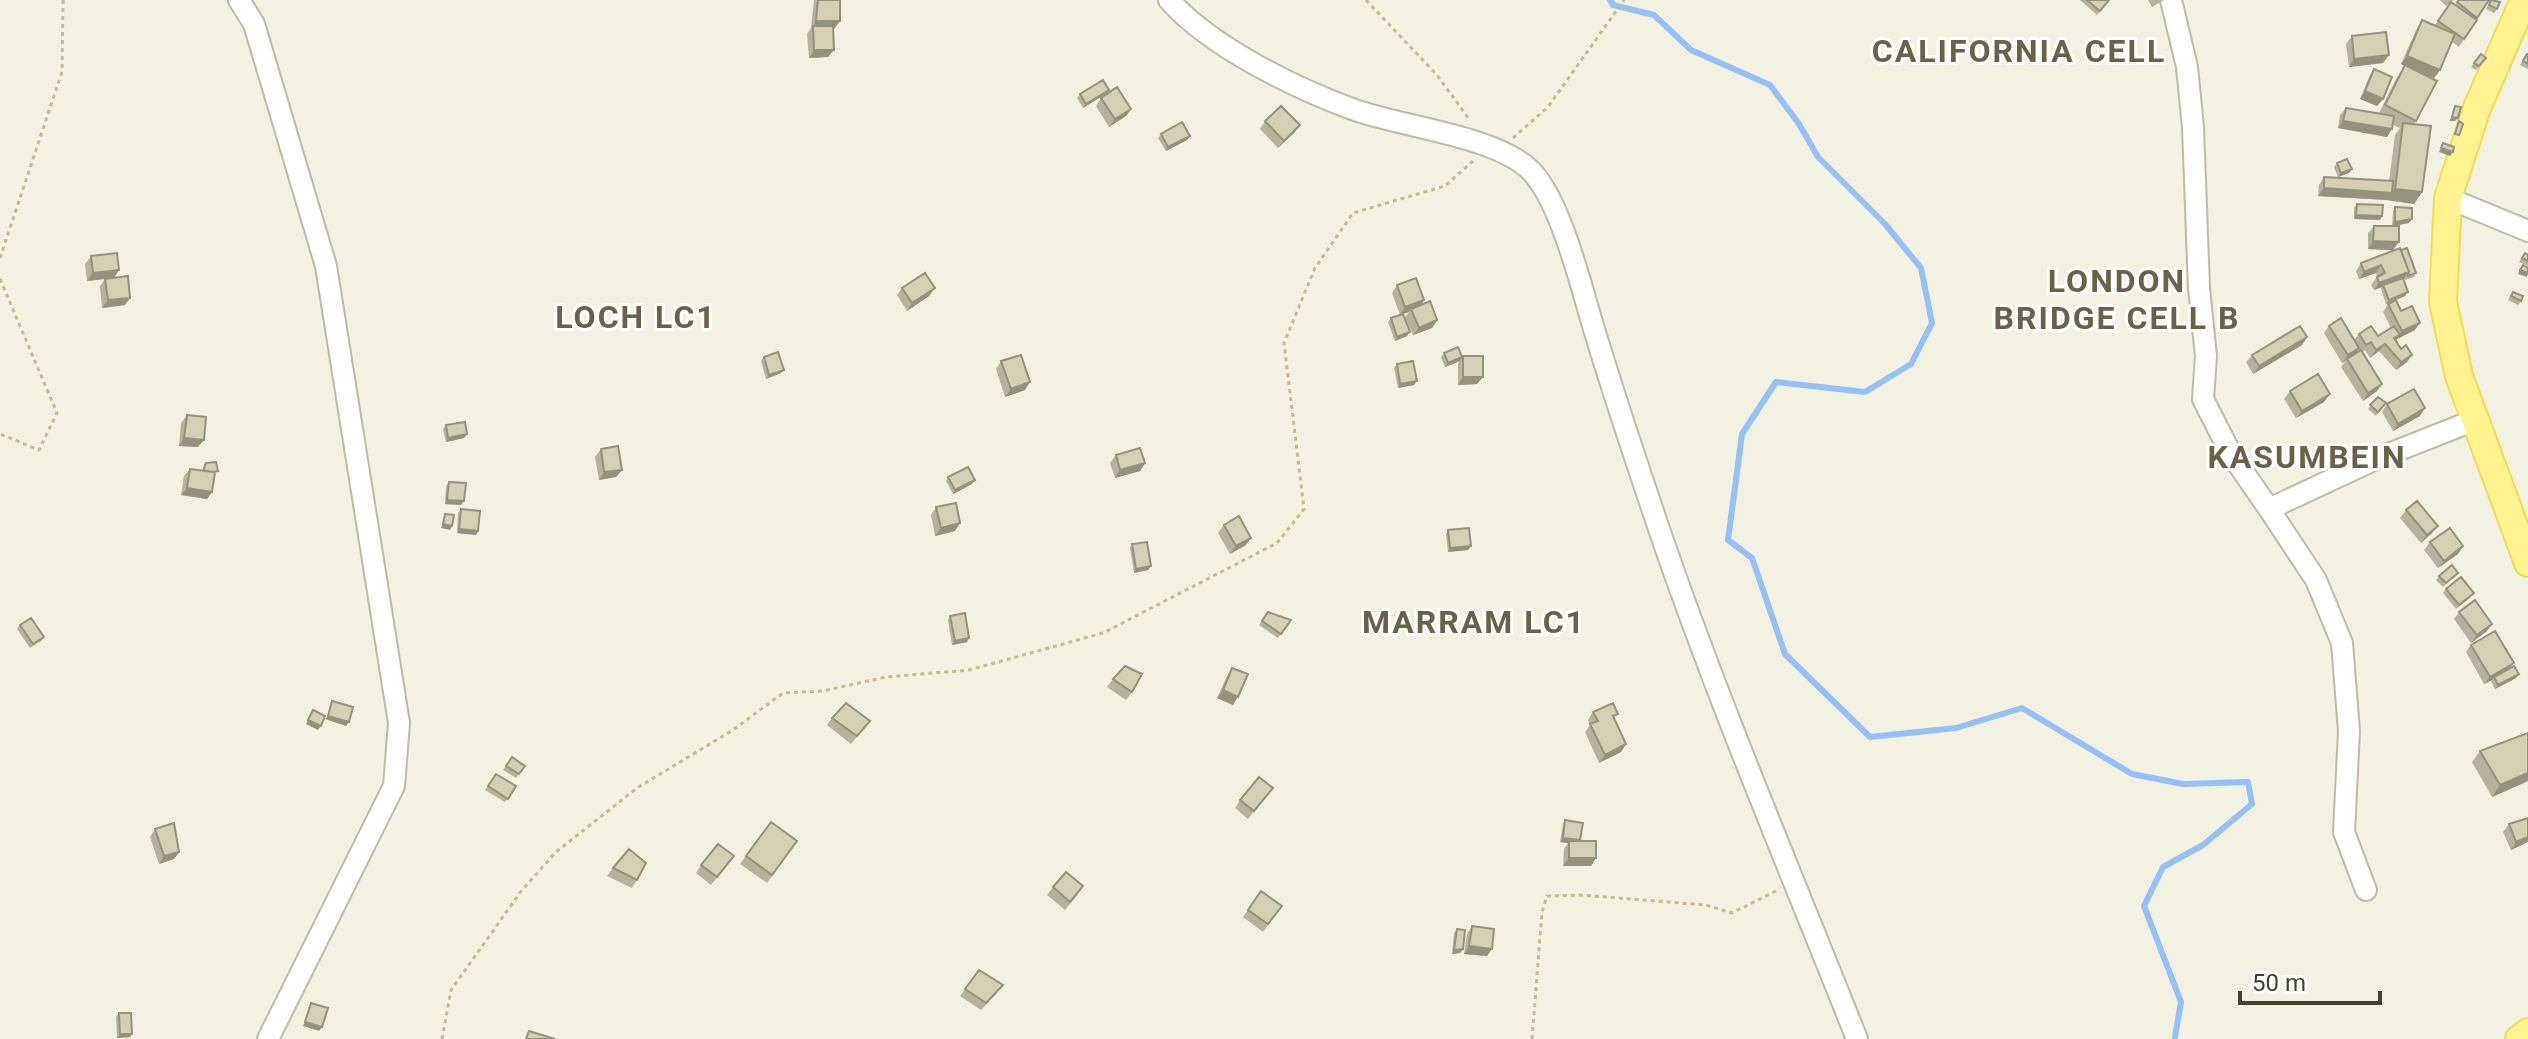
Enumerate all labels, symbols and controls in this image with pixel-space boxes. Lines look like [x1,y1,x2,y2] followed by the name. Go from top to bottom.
[1872,32,2166,70] district label: CALIFORNIA CELL
[1994,262,2240,337] district label: LONDON BRIDGE CELL B
[555,298,717,336] district label: LOCH LC1
[2207,438,2407,476] district label: KASUMBEIN
[1362,603,1586,641] district label: MARRAM LC1
[2240,955,2380,1005] scale bar
[2252,969,2306,997] text: 50 m

